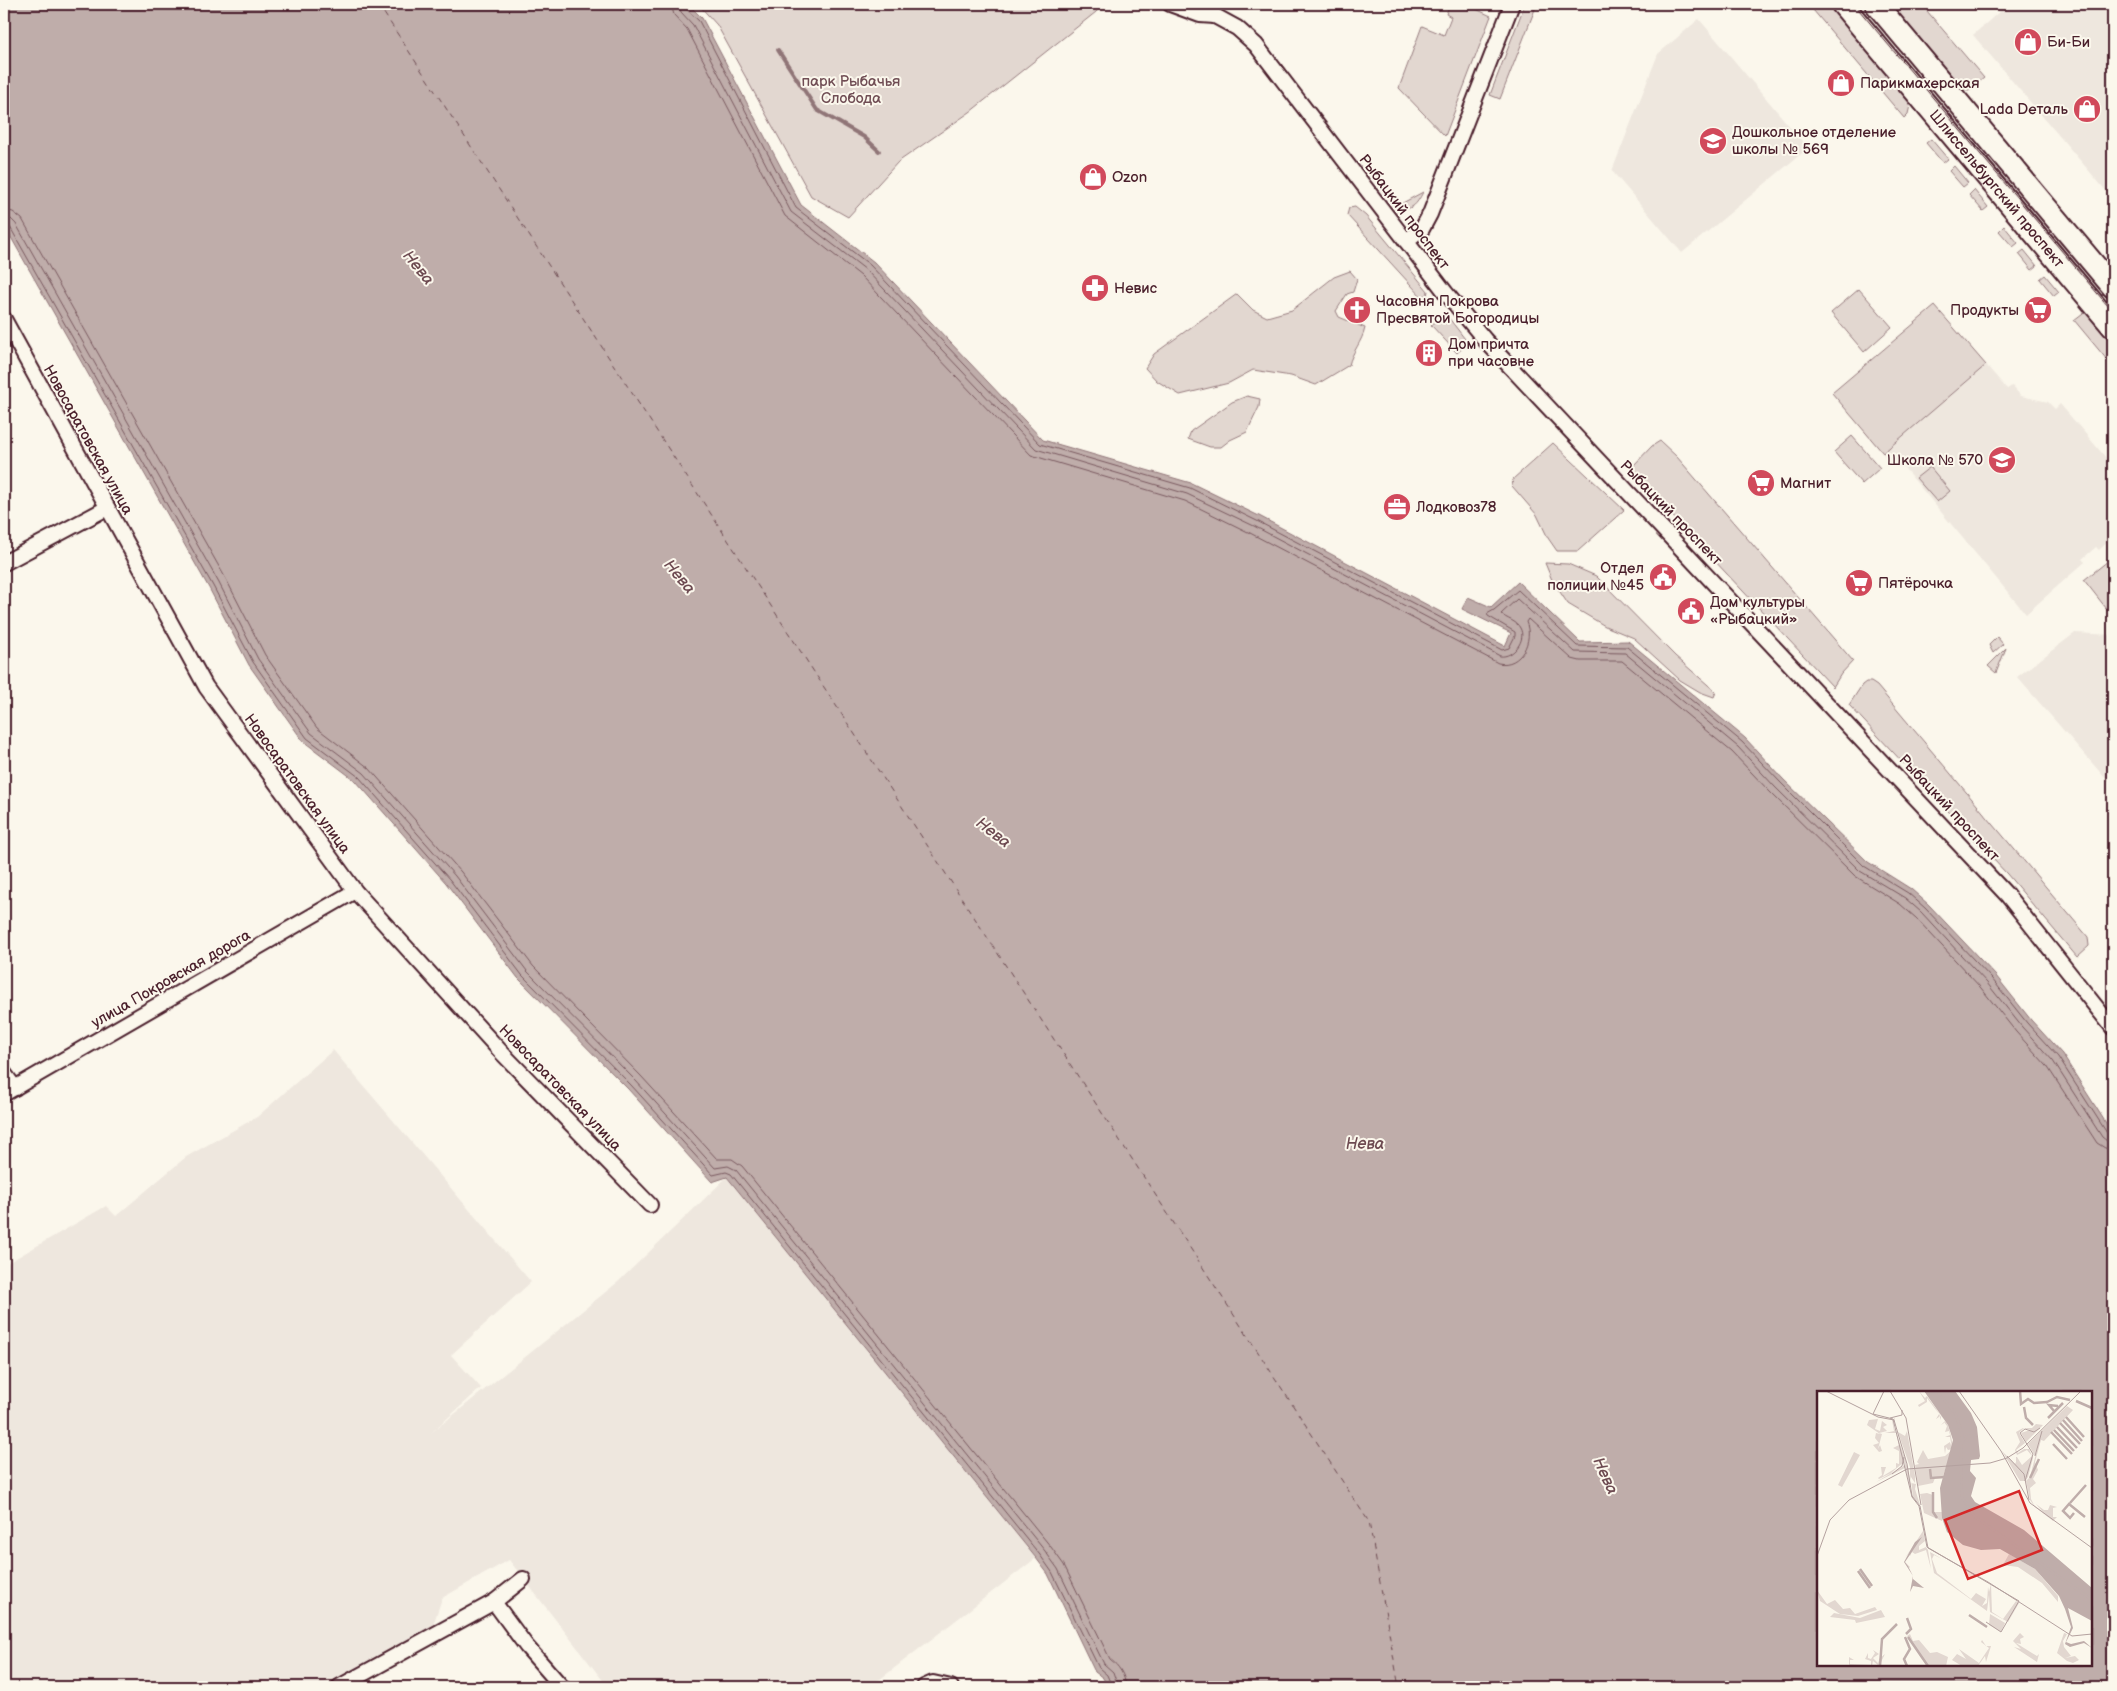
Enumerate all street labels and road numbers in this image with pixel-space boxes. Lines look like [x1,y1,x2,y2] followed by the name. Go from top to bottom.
[1925,106,2069,272] street label: Шлиссельбургский проспект
[1354,151,1454,273] street label: Рыбацкий проспект
[39,362,137,518] street label: Новосаратовская улица
[1616,456,1726,570] street label: Рыбацкий проспект
[240,710,354,858] street label: Новосаратовская улица
[1894,751,2004,865] street label: Рыбацкий проспект
[88,926,254,1032] street label: улица Покровская дорога
[495,1021,625,1155] street label: Новосаратовская улица

